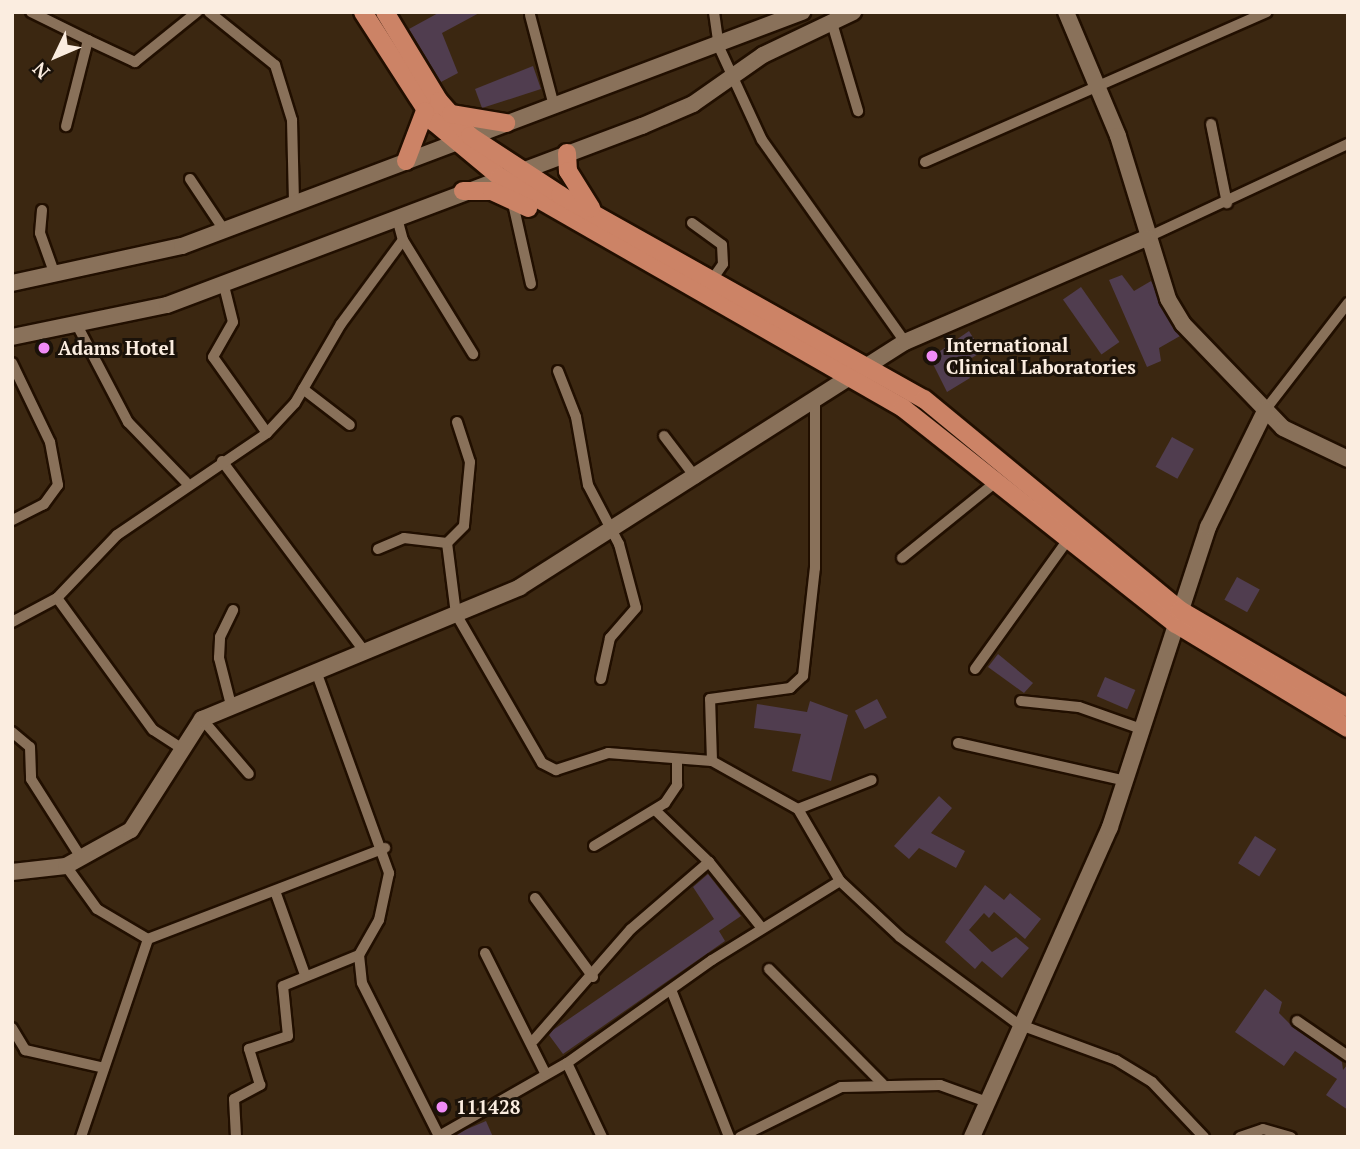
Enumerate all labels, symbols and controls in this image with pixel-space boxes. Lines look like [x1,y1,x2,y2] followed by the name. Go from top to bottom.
[21,21,91,91] north arrow
[27,57,55,85] text: N
[946,334,1136,378] place label: International Clinical Laboratories
[58,337,175,359] place label: Adams Hotel
[36,340,52,356] marker: Adams Hotel
[924,348,940,364] marker: International Clinical Laboratories
[456,1096,520,1118] place label: 111428
[434,1099,450,1115] marker: 111428

